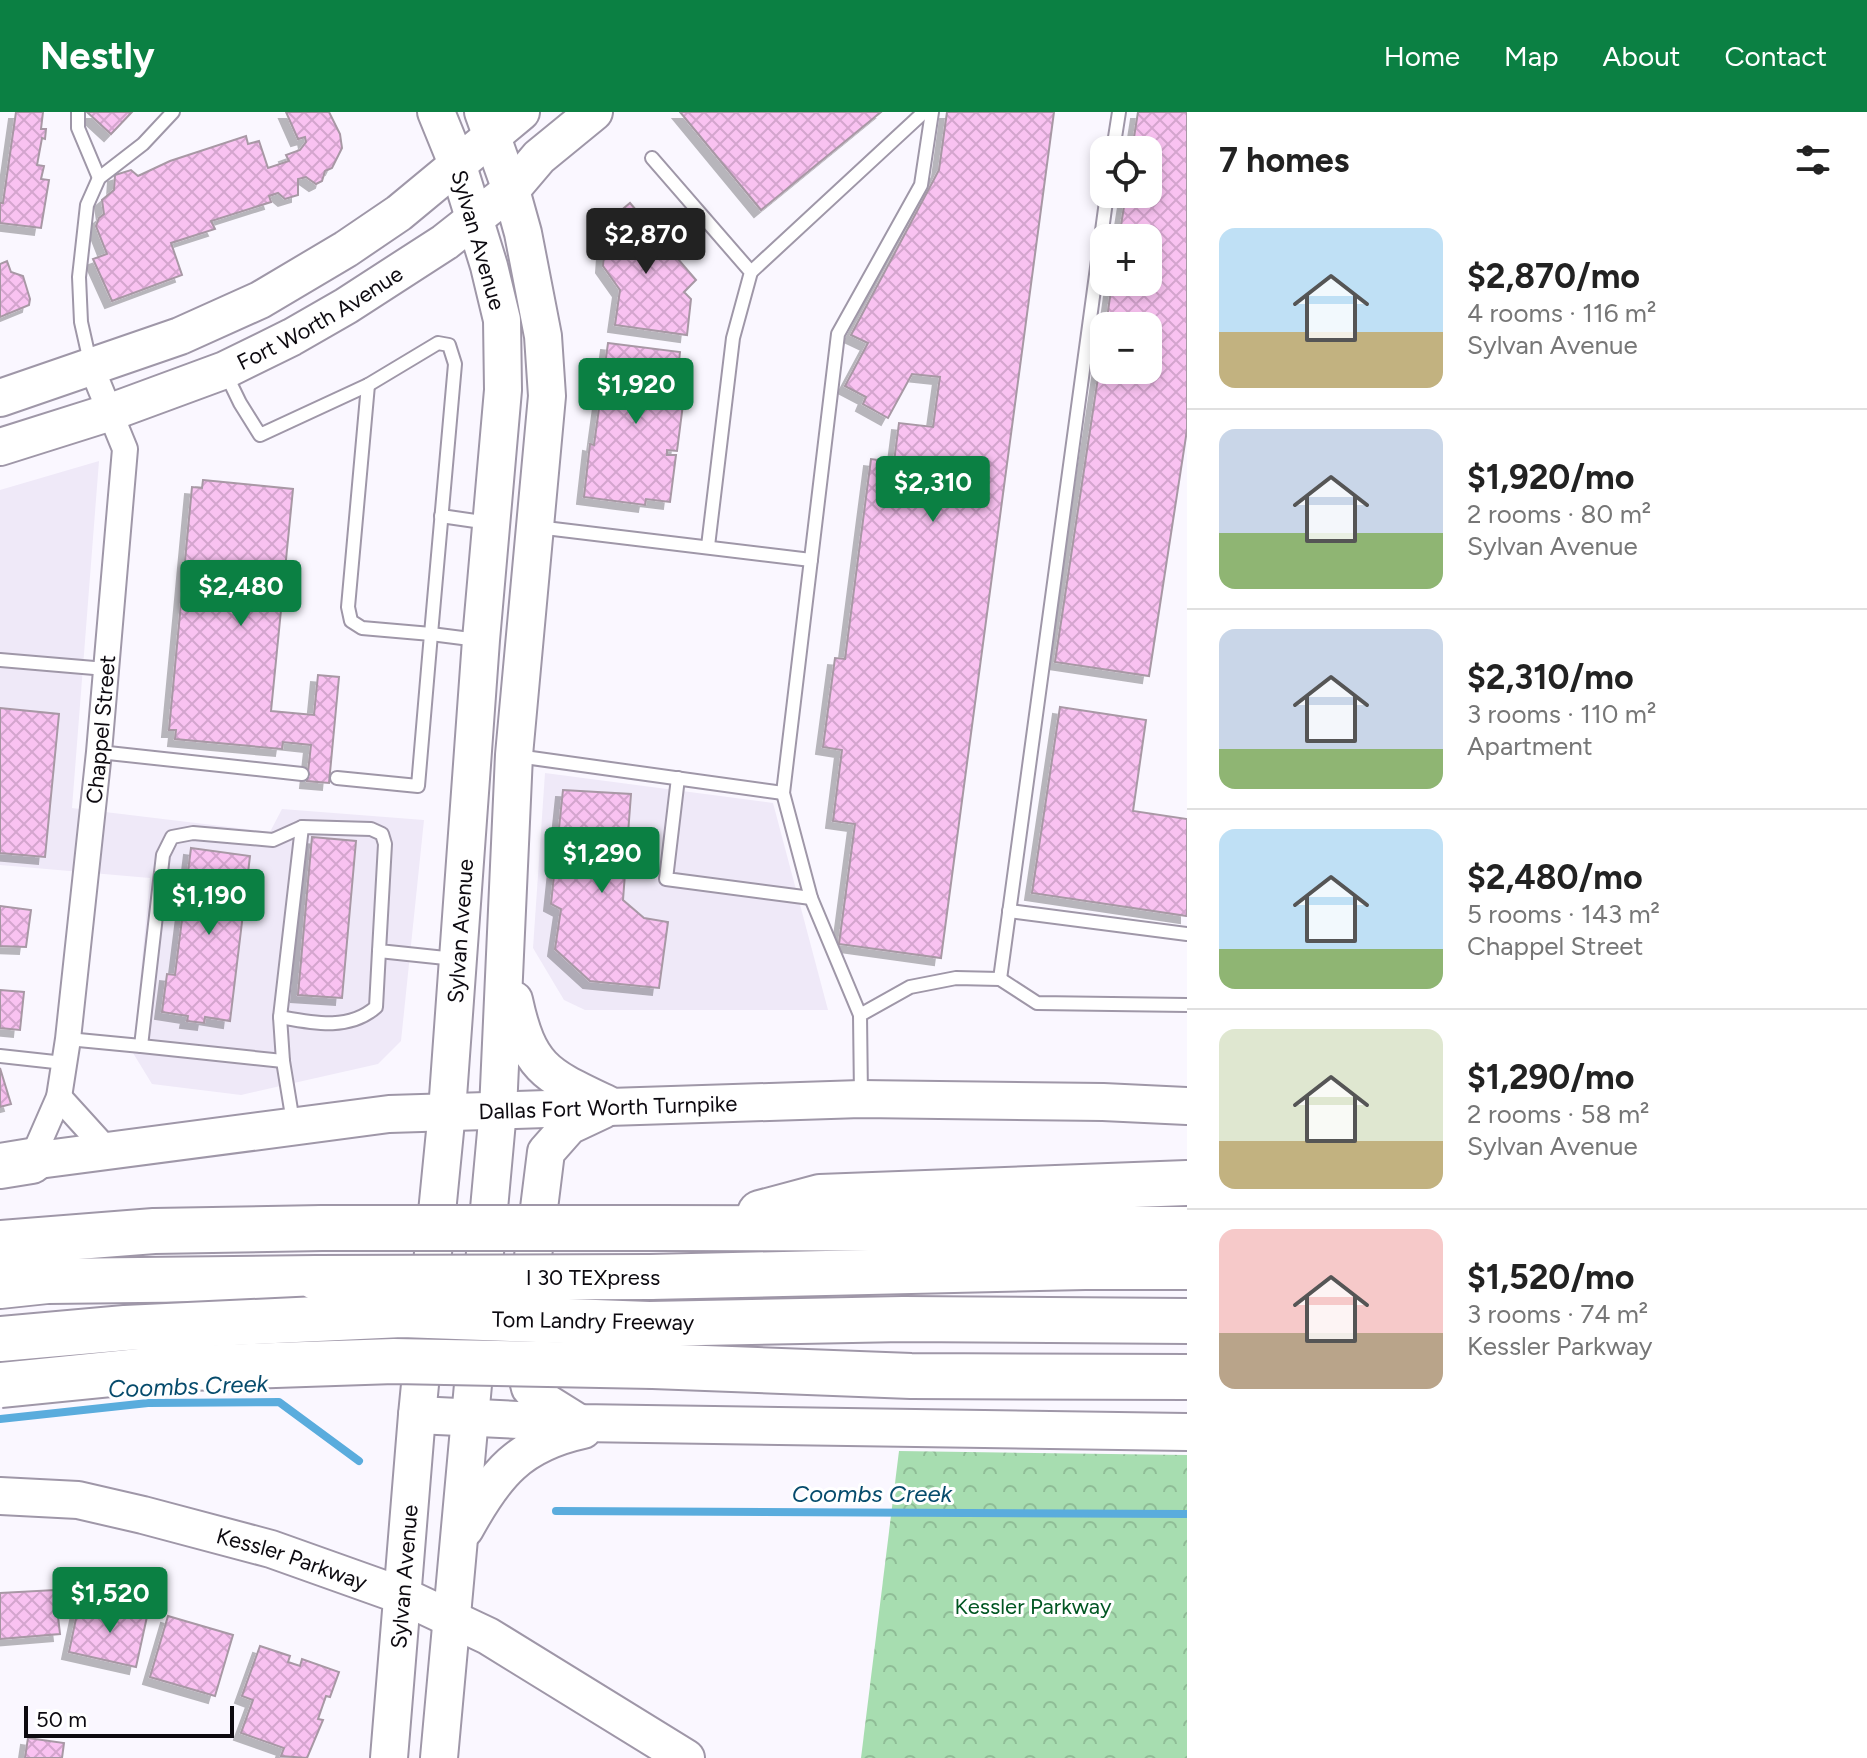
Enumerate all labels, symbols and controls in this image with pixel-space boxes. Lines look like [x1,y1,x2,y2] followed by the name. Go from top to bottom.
[40,33,155,79] text: Nestly
[1384,39,1460,73] text: Home
[1504,39,1559,73] text: Map
[1603,39,1680,73] text: About
[1724,39,1827,73] text: Contact
[1090,136,1162,384] map controls
[1090,136,1162,208] button: locate
[1791,138,1835,182] icon: filters
[1219,140,1349,181] text: 7 homes
[445,167,511,313] street label: Sylvan Avenue
[581,208,711,276] pin: $2,870
[604,218,688,250] text: $2,870
[1090,224,1162,296] button: +
[1467,256,1640,297] text: $2,870/mo
[232,260,408,376] street label: Fort Worth Avenue
[1283,260,1379,356] icon: home
[1467,297,1656,329] text: 4 rooms · 116 m²
[1090,312,1162,384] button: −
[1467,329,1638,361] text: Sylvan Avenue
[571,358,701,426] pin: $1,920
[596,368,676,400] text: $1,920
[868,456,998,524] pin: $2,310
[1467,457,1634,498] text: $1,920/mo
[1283,461,1379,557] icon: home
[894,466,972,498] text: $2,310
[1467,498,1651,530] text: 2 rooms · 80 m²
[1467,530,1638,562] text: Sylvan Avenue
[176,560,306,628] pin: $2,480
[198,570,284,602] text: $2,480
[80,654,121,805] street label: Chappel Street
[1467,657,1634,698] text: $2,310/mo
[1283,661,1379,757] icon: home
[1467,698,1656,730] text: 3 rooms · 110 m²
[1467,730,1593,762] text: Apartment
[537,827,667,895] pin: $1,290
[562,837,642,869] text: $1,290
[1467,857,1643,898] text: $2,480/mo
[441,858,479,1004] street label: Sylvan Avenue
[1283,861,1379,957] icon: home
[144,869,274,937] pin: $1,190
[172,879,246,911] text: $1,190
[1467,898,1660,930] text: 5 rooms · 143 m²
[1467,930,1643,962] text: Chappel Street
[1467,1057,1634,1098] text: $1,290/mo
[1283,1061,1379,1157] icon: home
[478,1089,738,1125] street label: Dallas Fort Worth Turnpike
[1467,1098,1649,1130] text: 2 rooms · 58 m²
[1467,1130,1638,1162] text: Sylvan Avenue
[1467,1257,1634,1298] text: $1,520/mo
[1283,1261,1379,1357] icon: home
[526,1264,660,1291] street label: I 30 TEXpress
[1467,1298,1648,1330] text: 3 rooms · 74 m²
[492,1306,695,1336] street label: Tom Landry Freeway
[1467,1330,1652,1362] text: Kessler Parkway
[107,1369,270,1403] water label: Coombs Creek
[792,1479,954,1508] water label: Coombs Creek
[384,1503,423,1650] street label: Sylvan Avenue
[214,1522,371,1596] street label: Kessler Parkway
[45,1567,175,1635] pin: $1,520
[70,1577,150,1609] text: $1,520
[955,1593,1112,1620] park label: Kessler Parkway
[24,1702,234,1738] scale bar
[36,1706,87,1733] text: 50 m

